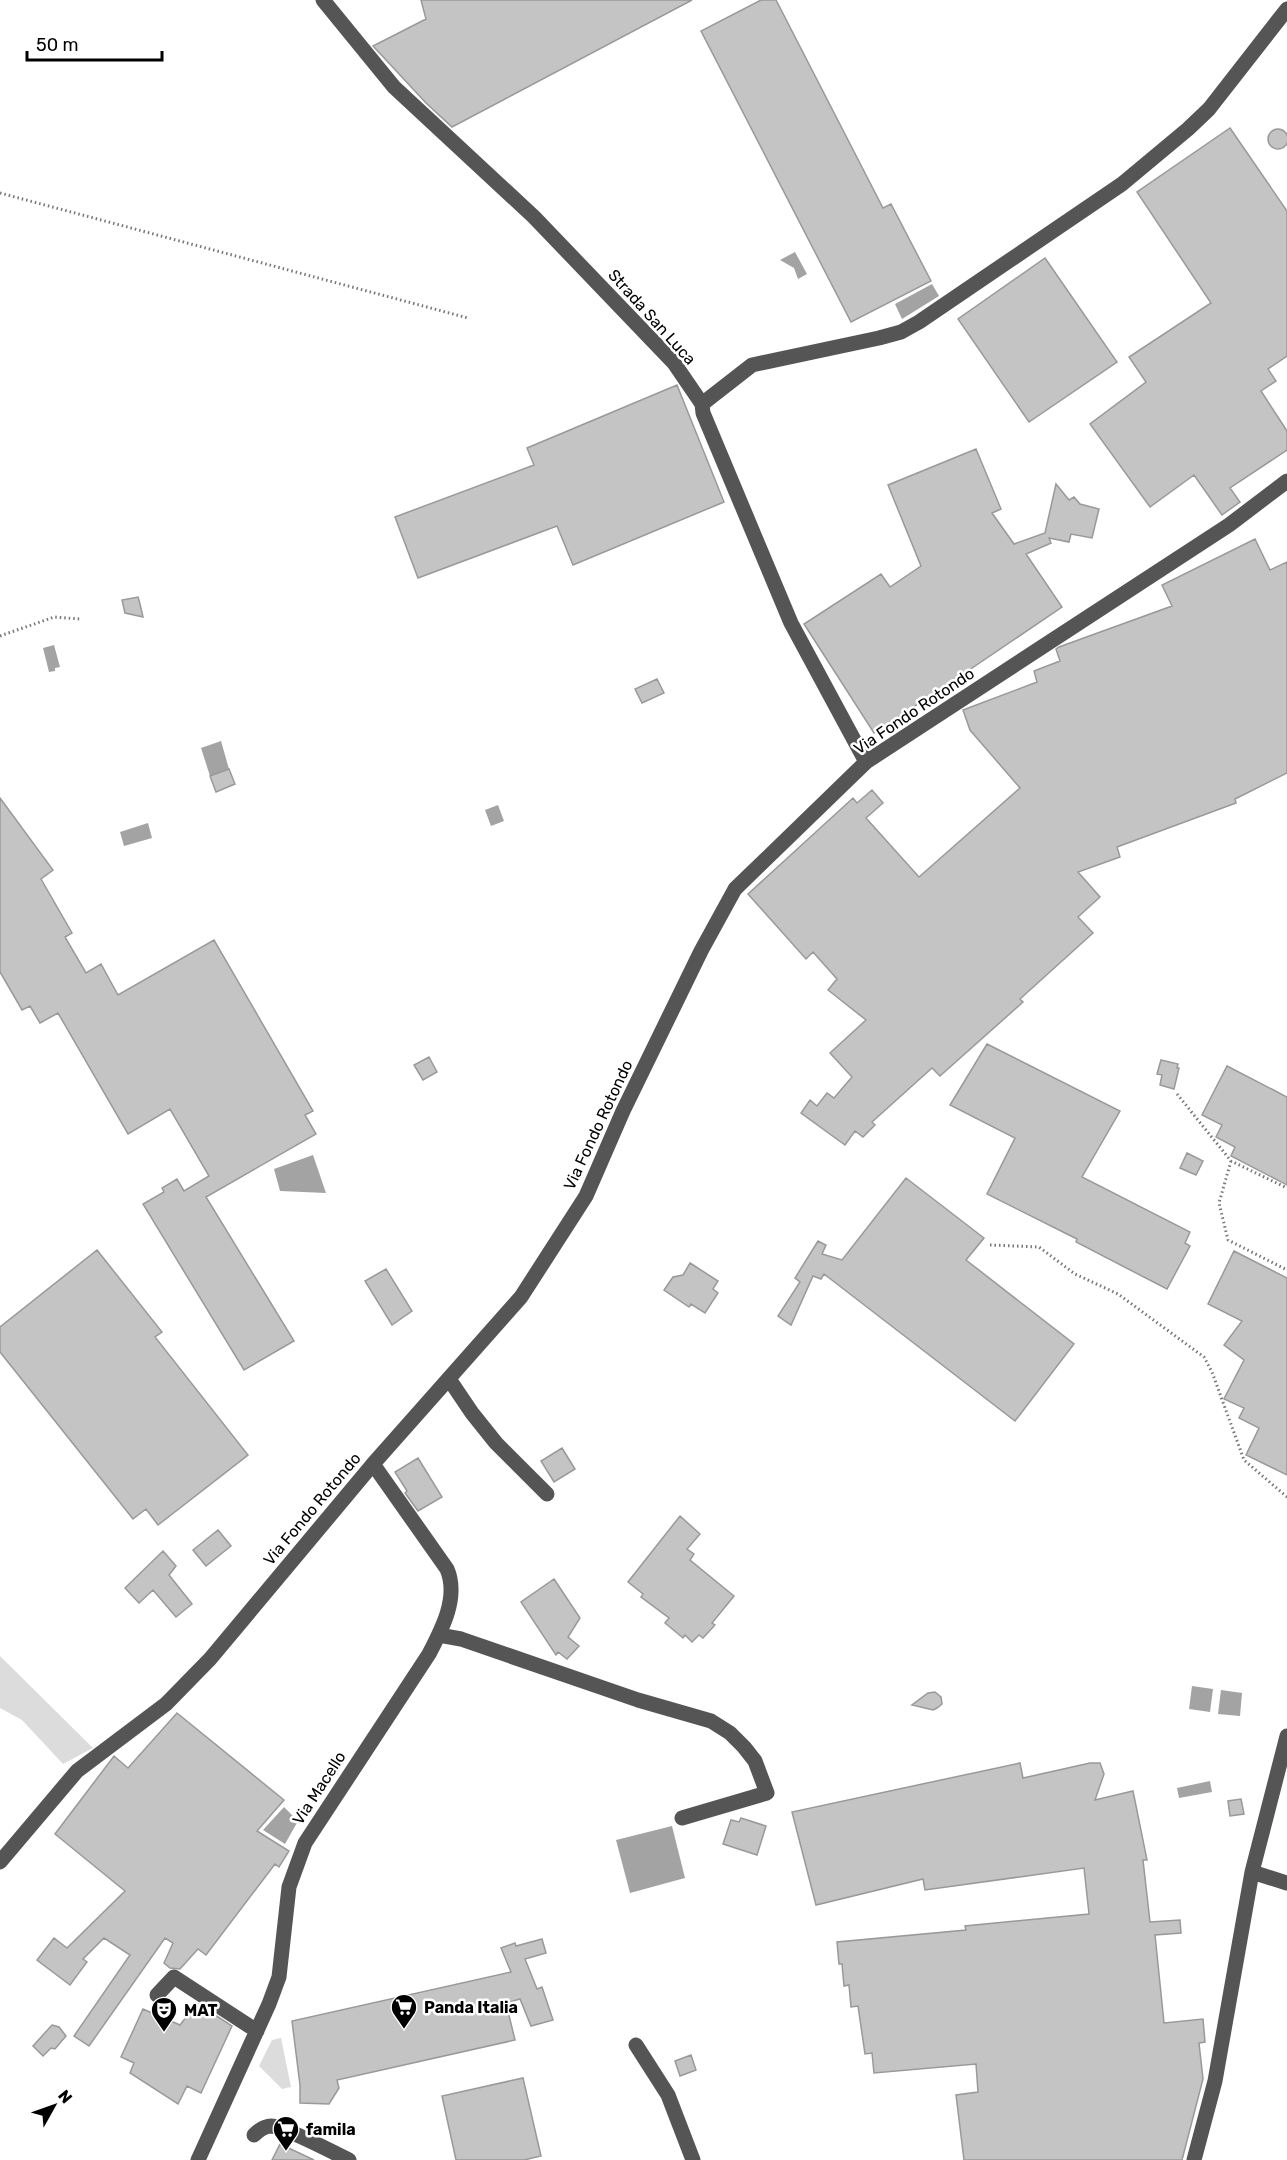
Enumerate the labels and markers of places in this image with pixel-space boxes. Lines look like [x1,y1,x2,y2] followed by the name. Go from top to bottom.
[389,1992,419,2030] supermarket icon: Panda Italia
[149,1995,179,2033] theatre icon: MAT
[424,1998,518,2017] place label: Panda Italia
[184,2001,218,2020] place label: MAT
[271,2114,301,2152] supermarket icon: famila
[306,2120,356,2139] place label: famila

